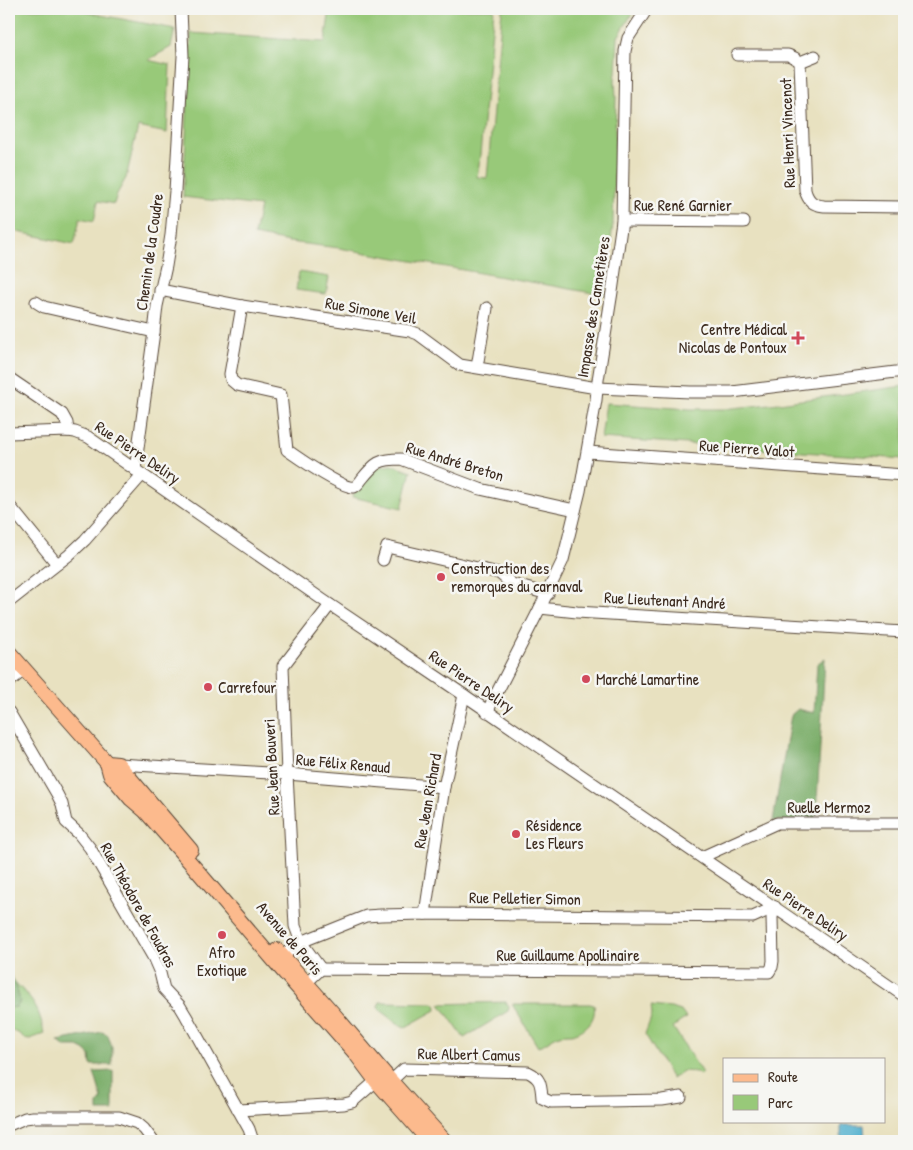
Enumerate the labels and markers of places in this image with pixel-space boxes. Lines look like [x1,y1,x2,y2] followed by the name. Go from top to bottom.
[679,318,788,358] place label: Centre Médical Nicolas de Pontoux
[791,331,805,345] marker: Centre Médical Nicolas de Pontoux
[451,557,583,597] place label: Construction des remorques du carnaval
[435,571,447,583] marker: Construction des remorques du carnaval
[596,668,700,690] place label: Marché Lamartine
[580,673,592,685] marker: Marché Lamartine
[218,676,276,698] place label: Carrefour
[202,681,214,693] marker: Carrefour
[526,814,584,854] place label: Résidence Les Fleurs
[510,828,522,840] marker: Résidence Les Fleurs
[216,929,228,941] marker: Afro Exotique
[197,941,248,981] place label: Afro Exotique

